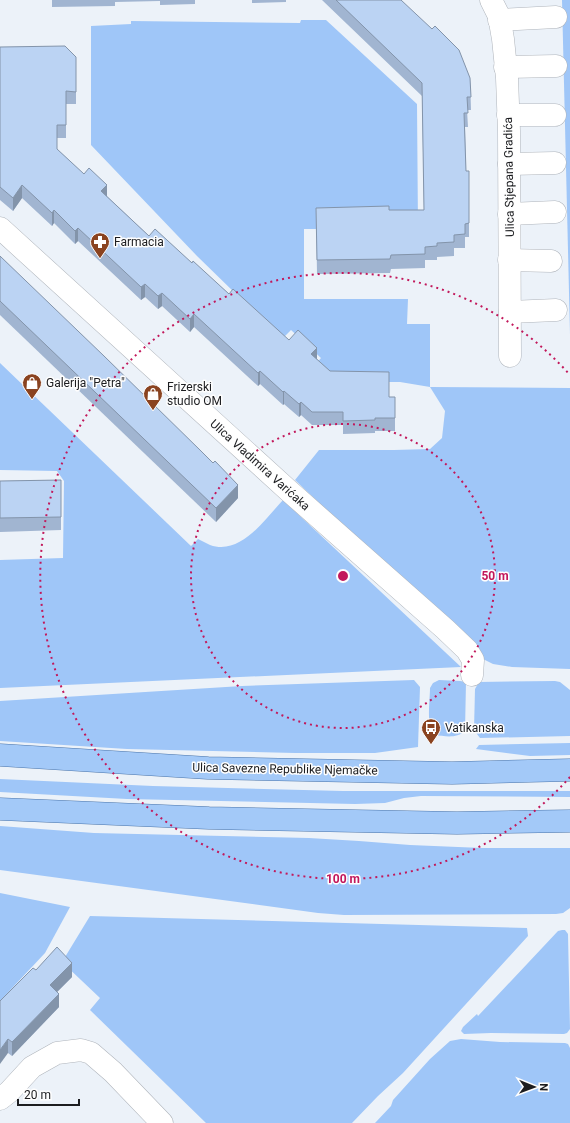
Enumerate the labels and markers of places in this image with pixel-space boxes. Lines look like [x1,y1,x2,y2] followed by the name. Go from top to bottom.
[89,231,111,259] pharmacy icon: Farmacia
[114,235,164,249] place label: Farmacia
[21,372,43,400] shop icon: Galerija "Petra"
[46,376,125,390] place label: Galerija "Petra"
[167,380,222,408] place label: Frizerski studio OM
[142,383,164,411] shop icon: Frizerski studio OM
[336,569,350,583] centre of rings
[420,717,442,745] bus stop icon: Vatikanska
[445,721,504,735] place label: Vatikanska

